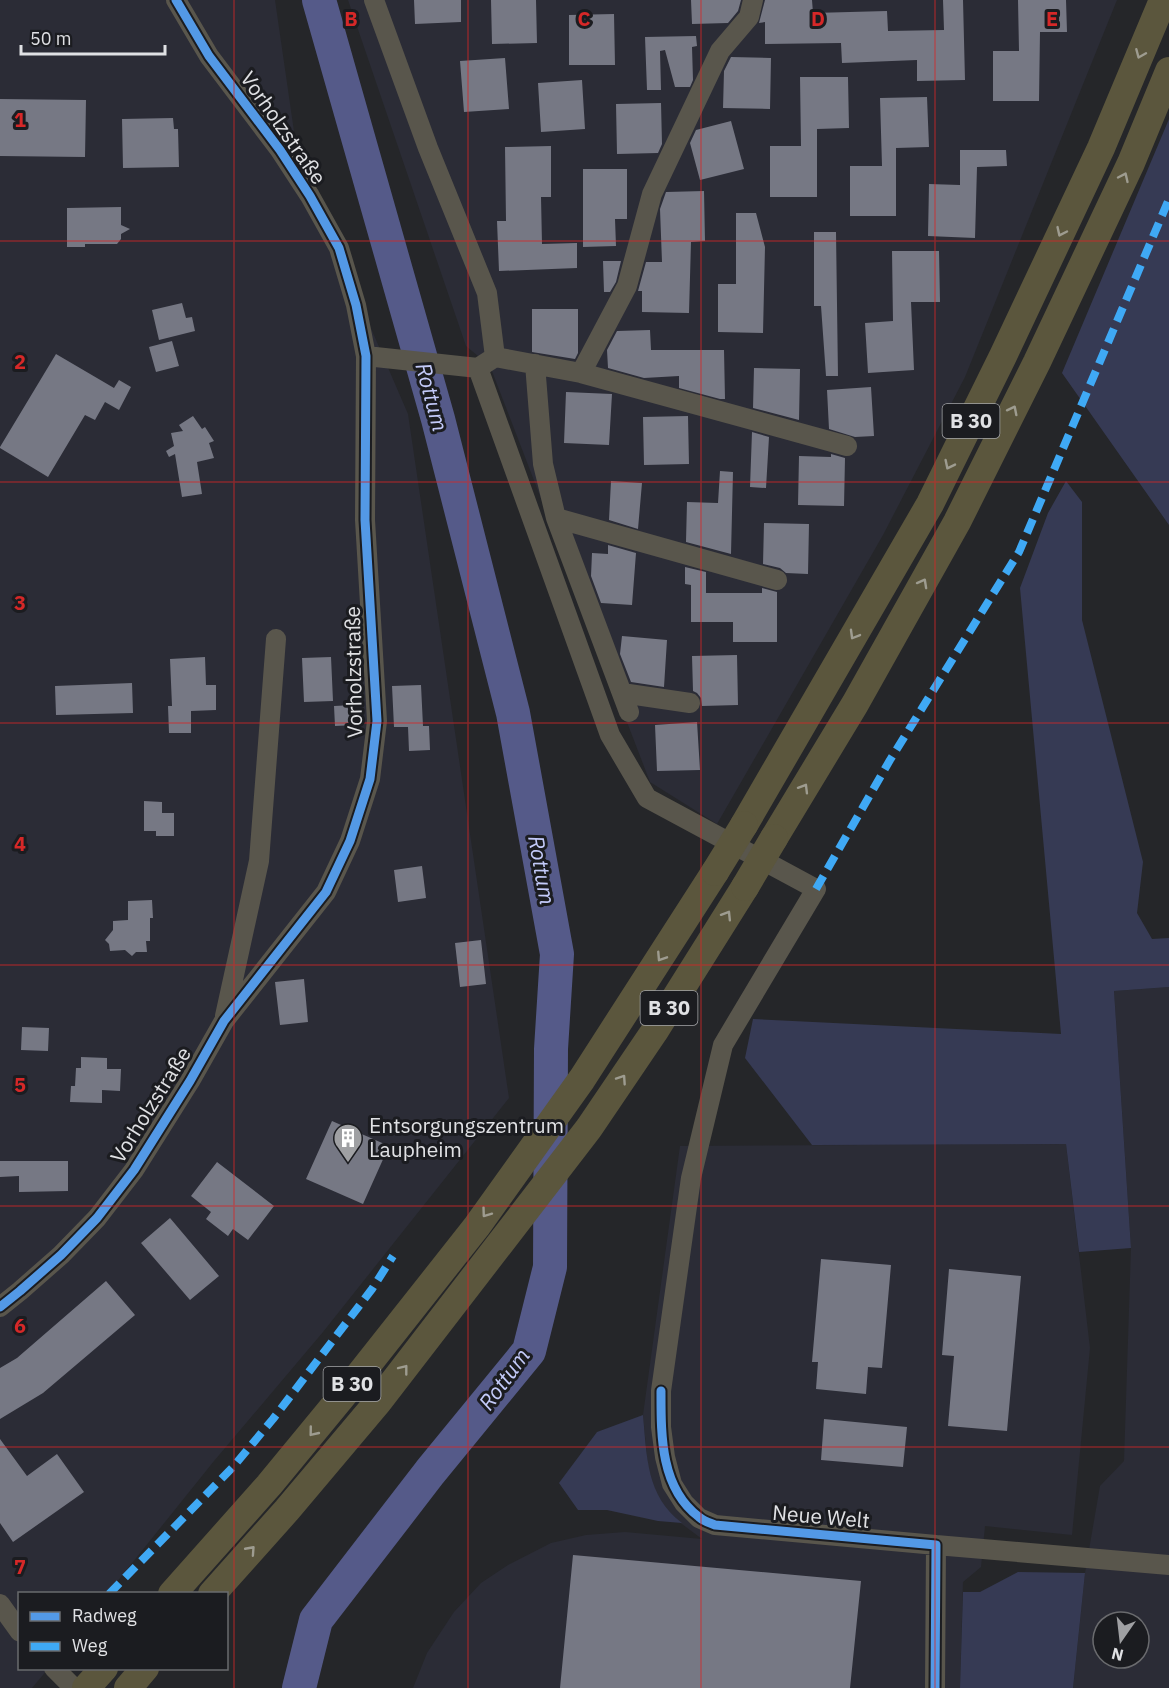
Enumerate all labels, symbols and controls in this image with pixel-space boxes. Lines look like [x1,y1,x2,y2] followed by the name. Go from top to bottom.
[344,5,358,32] text: B
[577,5,591,32] text: C
[811,5,825,32] text: D
[1046,5,1058,32] text: E
[21,18,165,56] scale bar
[30,27,72,50] text: 50 m
[1135,48,1147,59] one-way arrow
[234,65,333,190] street label: Vorholzstraße
[14,106,26,133] text: 1
[1117,173,1129,184] one-way arrow
[1057,226,1069,237] one-way arrow
[14,348,26,375] text: 2
[409,359,456,434] water label: Rottum
[942,404,1000,438] road number: B 30
[1006,406,1017,417] one-way arrow
[945,458,957,469] one-way arrow
[916,579,927,589] one-way arrow
[14,589,26,616] text: 3
[338,606,368,738] street label: Vorholzstraße
[850,629,862,639] one-way arrow
[797,784,808,794] one-way arrow
[14,830,26,857] text: 4
[522,833,563,907] water label: Rottum
[720,911,731,922] one-way arrow
[656,951,668,961] one-way arrow
[640,991,698,1025] road number: B 30
[103,1041,197,1168] street label: Vorholzstraße
[14,1071,26,1098] text: 5
[615,1075,626,1086] one-way arrow
[369,1111,564,1163] place label: Entsorgungszentrum Laupheim
[332,1122,364,1164] building icon: Entsorgungszentrum Laupheim
[482,1206,493,1217] one-way arrow
[14,1312,26,1339] text: 6
[471,1342,536,1416] water label: Rottum
[396,1364,407,1375] one-way arrow
[324,1367,380,1401] road number: B 30
[309,1425,320,1436] one-way arrow
[771,1498,871,1534] street label: Neue Welt
[244,1546,255,1557] one-way arrow
[14,1553,26,1580] text: 7
[18,1592,228,1670] legend
[72,1604,137,1627] text: Radweg
[1091,1610,1151,1670] north arrow
[72,1634,108,1657] text: Weg
[1109,1643,1125,1666] text: N

